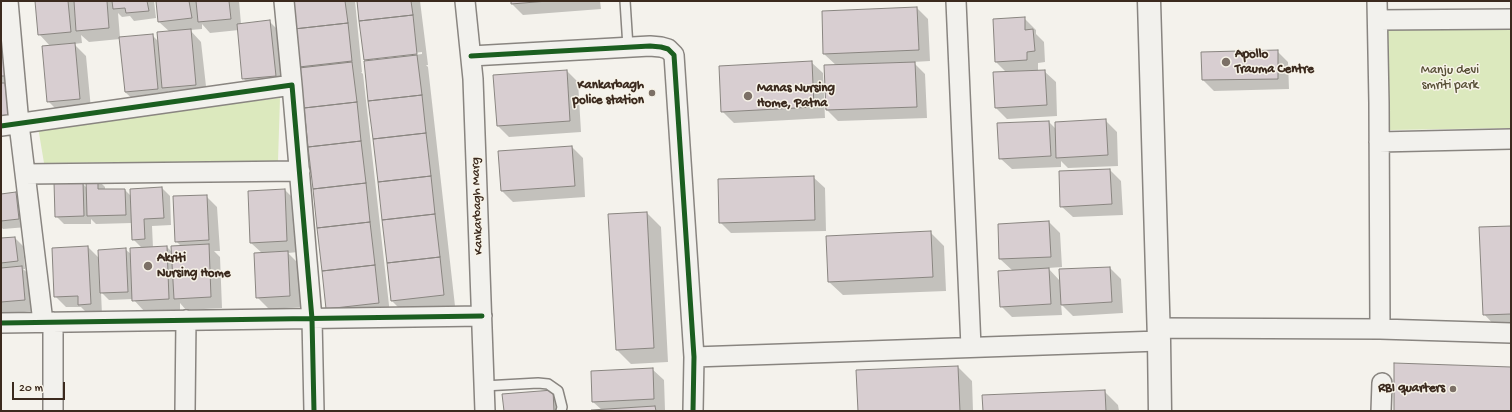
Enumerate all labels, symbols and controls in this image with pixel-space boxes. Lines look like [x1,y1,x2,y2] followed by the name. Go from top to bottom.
[1235,47,1314,78] place label: Apollo Trauma Centre
[1220,56,1232,68] marker: Apollo Trauma Centre
[1421,63,1479,94] park label: Manju devi smriti park
[573,78,644,109] place label: Kankarbagh police station
[757,81,835,112] place label: Manas Nursing Home, Patna
[647,88,657,98] marker: Kankarbagh police station
[742,90,754,102] marker: Manas Nursing Home, Patna
[468,157,488,255] street label: Kankarbagh Marg
[157,251,231,282] place label: Akriti Nursing Home
[142,260,154,272] marker: Akriti Nursing Home
[14,374,67,400] scale bar
[1378,381,1445,397] place label: RBI quarters
[19,382,43,396] text: 20 m
[1448,384,1458,394] marker: RBI quarters

